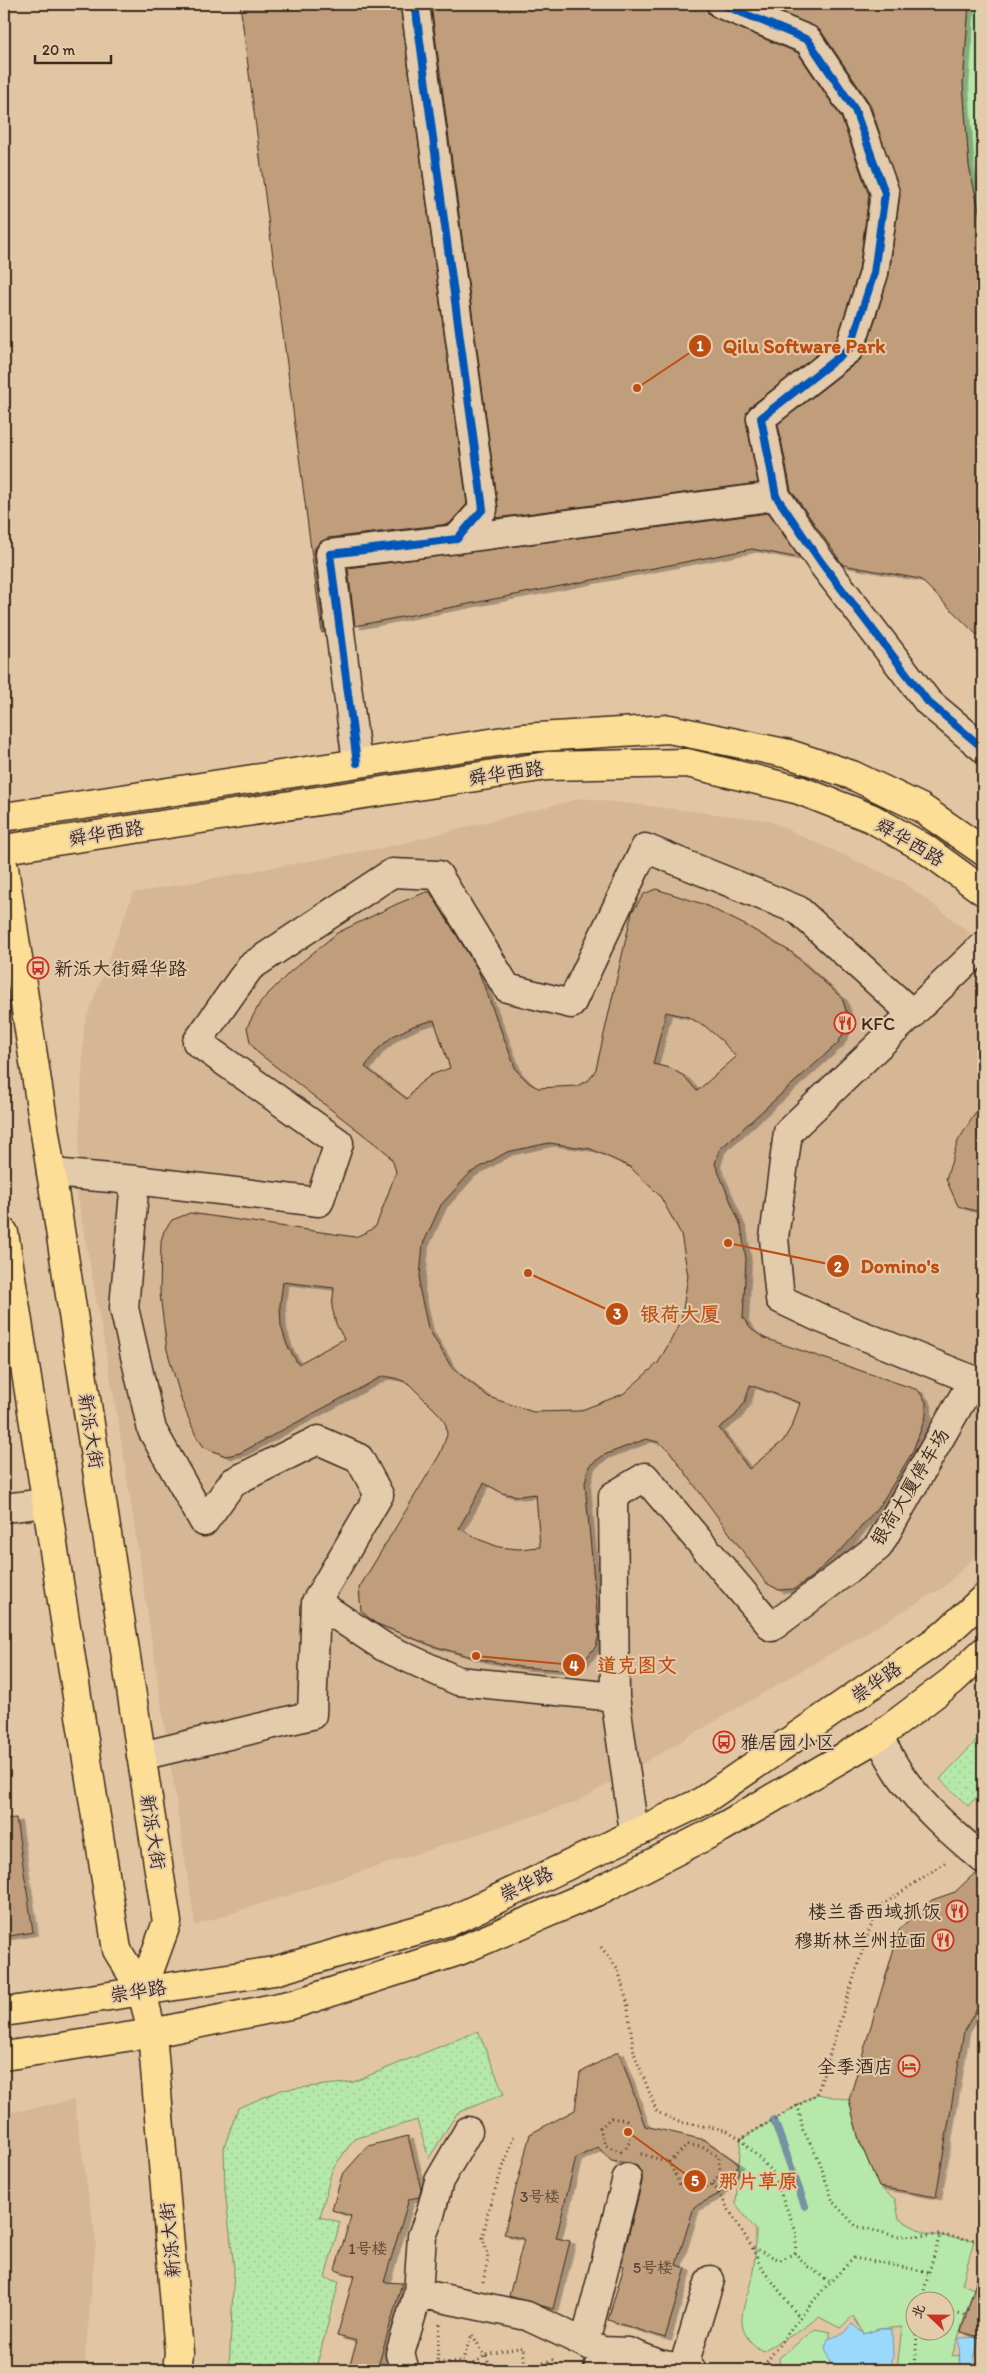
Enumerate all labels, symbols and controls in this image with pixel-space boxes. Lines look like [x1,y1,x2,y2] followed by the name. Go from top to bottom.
[35,32,111,64] scale bar
[42,41,76,59] text: 20 m
[688,328,894,363] callout: Qilu Software Park
[723,334,886,358] text: Qilu Software Park
[697,337,704,355] text: 1
[467,756,545,790] street label: 舜华西路
[871,813,949,871] street label: 舜华西路
[67,816,145,850] street label: 舜华西路
[26,956,50,980] bus stop icon: 新泺大街舜华路
[54,957,187,980] place label: 新泺大街舜华路
[833,1011,857,1035] restaurant icon: KFC
[861,1012,895,1035] place label: KFC
[825,1249,949,1284] callout: Domino's
[861,1254,939,1278] text: Domino's
[834,1258,842,1276] text: 2
[605,1296,730,1331] callout: 银荷大厦
[640,1302,720,1326] text: 银荷大厦
[613,1305,621,1323] text: 3
[74,1392,108,1470] street label: 新泺大街
[866,1424,954,1550] street label: 银荷大厦停车场
[562,1648,687,1683] callout: 道克图文
[597,1653,677,1677] text: 道克图文
[846,1656,906,1708] street label: 崇华路
[569,1657,579,1675] text: 4
[712,1730,736,1754] bus stop icon: 雅居园小区
[740,1731,835,1754] place label: 雅居园小区
[136,1793,170,1871] street label: 新泺大街
[495,1861,557,1907] street label: 崇华路
[945,1899,969,1923] restaurant icon: 楼兰香西域抓饭
[808,1900,941,1923] place label: 楼兰香西域抓饭
[931,1928,955,1952] restaurant icon: 穆斯林兰州拉面
[794,1929,927,1952] place label: 穆斯林兰州拉面
[108,1975,168,2007] street label: 崇华路
[897,2054,921,2078] hotel icon: 全季酒店
[817,2055,893,2078] place label: 全季酒店
[683,2164,808,2199] callout: 那片草原
[718,2169,798,2193] text: 那片草原
[691,2172,699,2190] text: 5
[520,2187,560,2206] house number: 3号楼
[155,2201,185,2279] street label: 新泺大街
[348,2239,388,2258] house number: 1号楼
[633,2258,673,2277] house number: 5号楼
[904,2292,954,2342] north arrow
[908,2302,929,2321] text: 北

